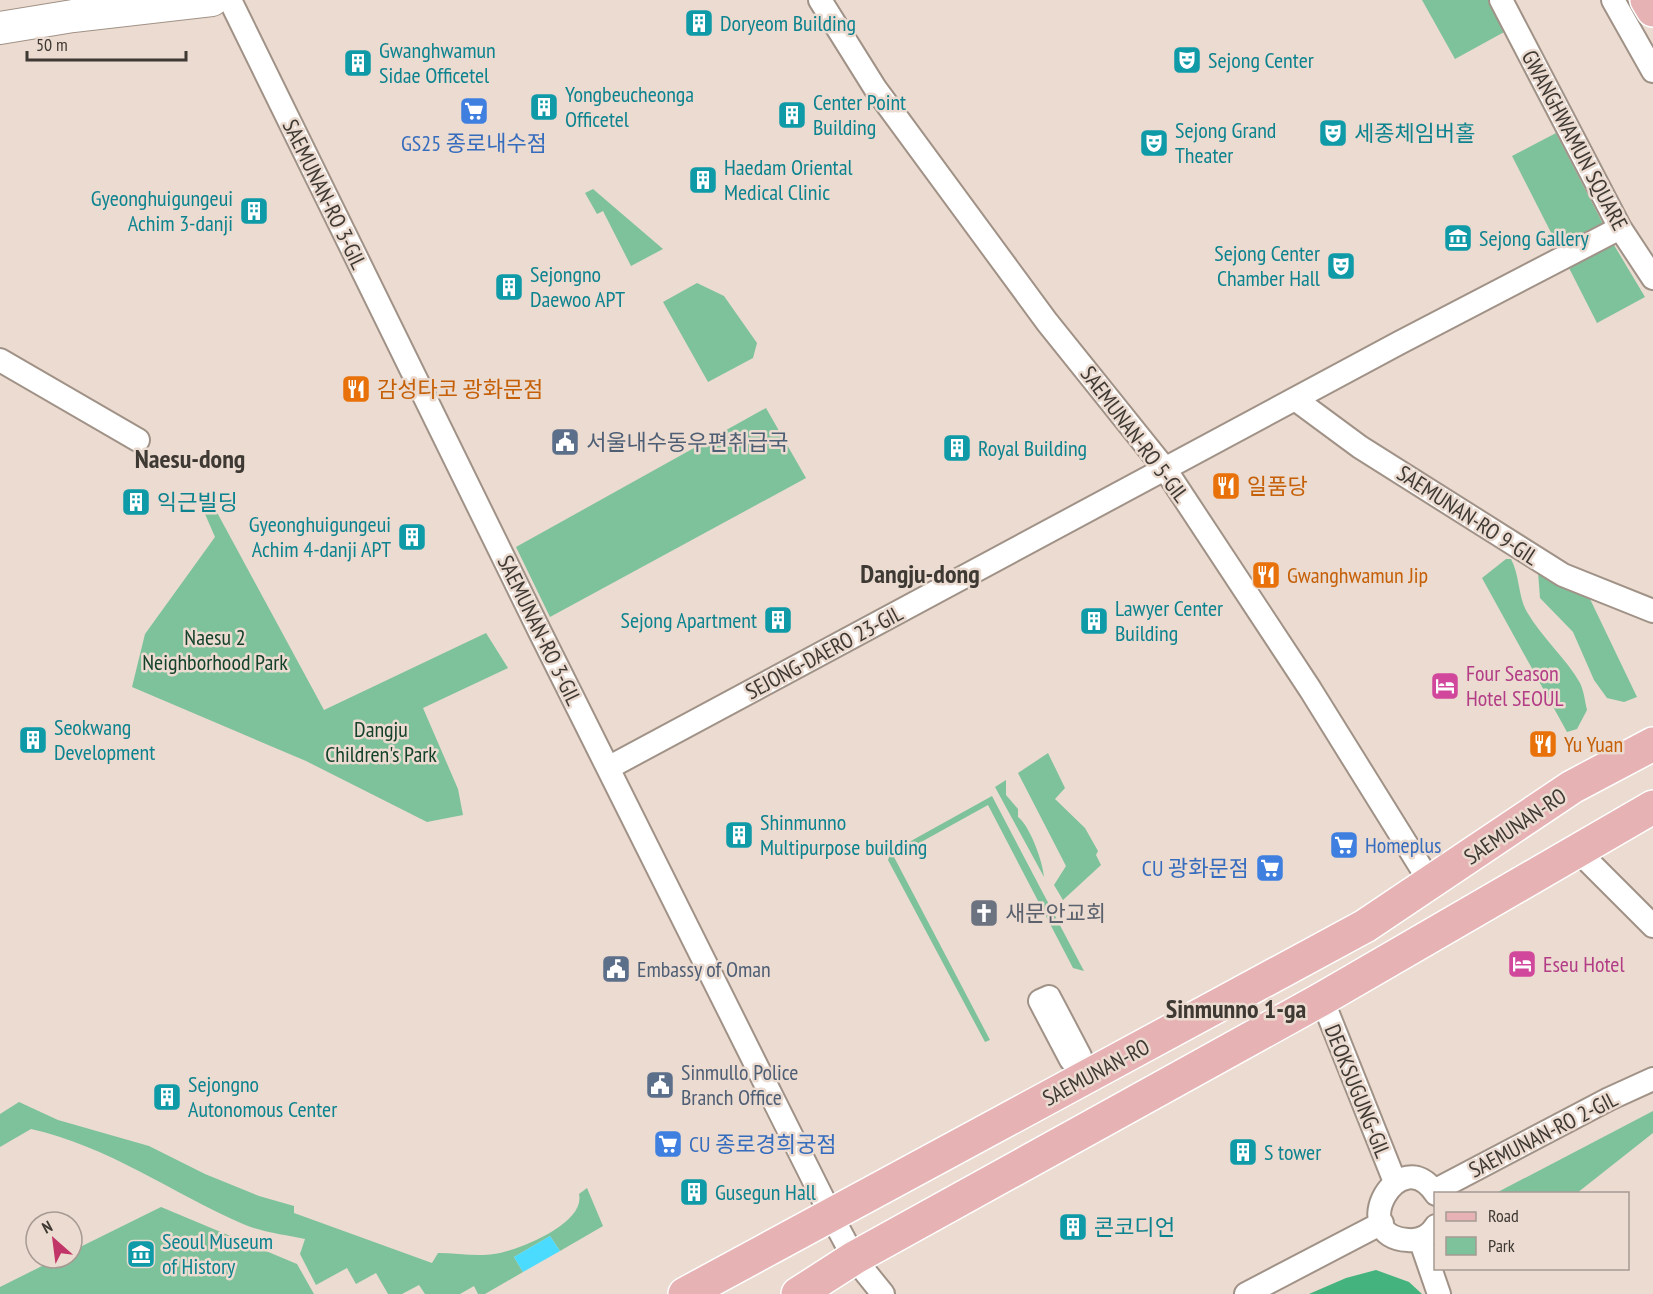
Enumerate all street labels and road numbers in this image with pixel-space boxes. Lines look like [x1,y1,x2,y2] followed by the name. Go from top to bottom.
[1516,45,1634,235] street label: GWANGHWAMUN SQUARE
[277,114,373,274] street label: SAEMUNAN-RO 3-GIL
[1075,360,1195,508] street label: SAEMUNAN-RO 5-GIL
[1392,459,1544,571] street label: SAEMUNAN-RO 9-GIL
[492,550,588,710] street label: SAEMUNAN-RO 3-GIL
[741,599,907,705] street label: SEJONG-DAERO 23-GIL
[1459,782,1571,870] street label: SAEMUNAN-RO
[1319,1020,1397,1162] street label: DEOKSUGUNG-GIL
[1038,1032,1154,1112] street label: SAEMUNAN-RO
[1464,1084,1622,1184] street label: SAEMUNAN-RO 2-GIL

